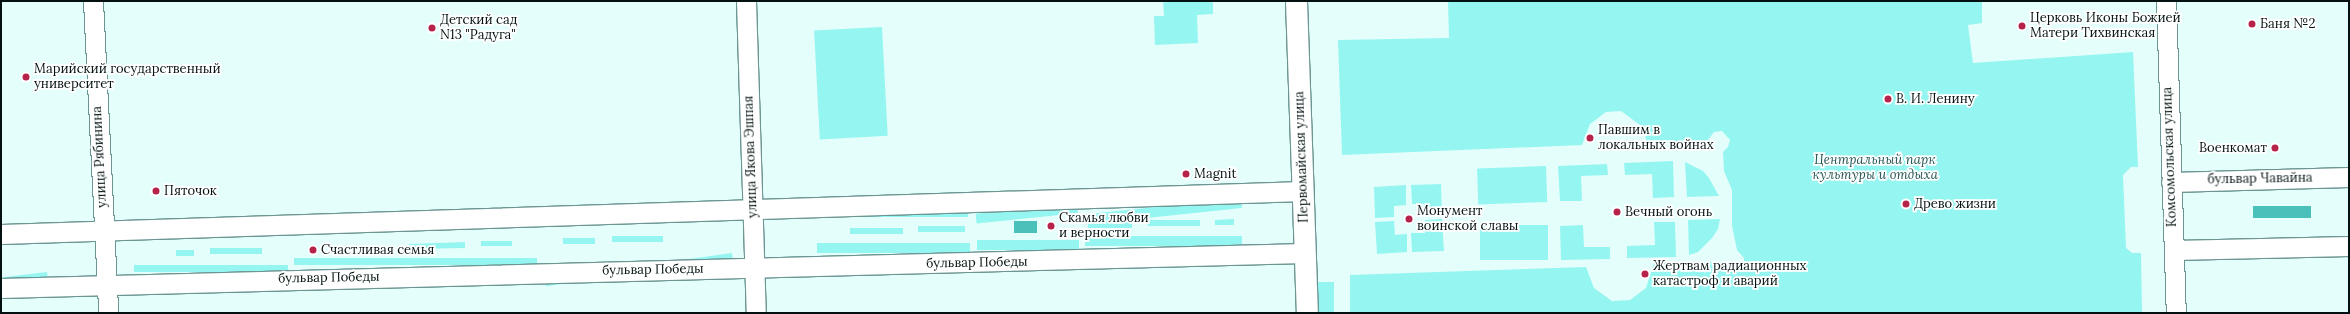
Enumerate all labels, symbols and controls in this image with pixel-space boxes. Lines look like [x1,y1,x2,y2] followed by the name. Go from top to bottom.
[2030,11,2181,42] place label: Церковь Иконы Божией Матери Тихвинская
[440,13,517,44] place label: Детский сад N13 "Радуга"
[2260,16,2315,32] place label: Баня №2
[2247,19,2257,29] marker: Баня №2
[2017,21,2027,31] marker: Церковь Иконы Божией Матери Тихвинская
[427,23,437,33] marker: Детский сад N13 "Радуга"
[34,62,221,93] place label: Марийский государственный университет
[21,72,31,82] marker: Марийский государственный университет
[2160,87,2180,227] street label: Комсомольская улица
[1292,91,1312,223] street label: Первомайская улица
[1896,91,1975,107] place label: В. И. Ленину
[1883,94,1893,104] marker: В. И. Ленину
[741,96,761,218] street label: улица Якова Эшпая
[90,106,110,208] street label: улица Рябинина
[1598,123,1714,154] place label: Павшим в локальных войнах
[1585,133,1595,143] marker: Павшим в локальных войнах
[2199,140,2267,156] place label: Военкомат
[2270,143,2280,153] marker: Военкомат
[1812,153,1938,184] park label: Центральный парк культуры и отдыха
[1194,166,1237,182] place label: Magnit
[1181,169,1191,179] marker: Magnit
[2207,170,2313,188] street label: бульвар Чавайна
[164,183,217,199] place label: Пяточок
[151,186,161,196] marker: Пяточок
[1914,196,1996,212] place label: Древо жизни
[1901,199,1911,209] marker: Древо жизни
[1417,204,1518,235] place label: Монумент воинской славы
[1625,204,1712,220] place label: Вечный огонь
[1612,207,1622,217] marker: Вечный огонь
[1059,211,1149,242] place label: Скамья любви и верности
[1404,214,1414,224] marker: Монумент воинской славы
[1046,221,1056,231] marker: Скамья любви и верности
[321,242,434,258] place label: Счастливая семья
[308,245,318,255] marker: Счастливая семья
[926,254,1028,272] street label: бульвар Победы
[1653,259,1807,290] place label: Жертвам радиационных катастроф и аварий
[602,261,704,279] street label: бульвар Победы
[278,269,380,287] street label: бульвар Победы
[1640,269,1650,279] marker: Жертвам радиационных катастроф и аварий

